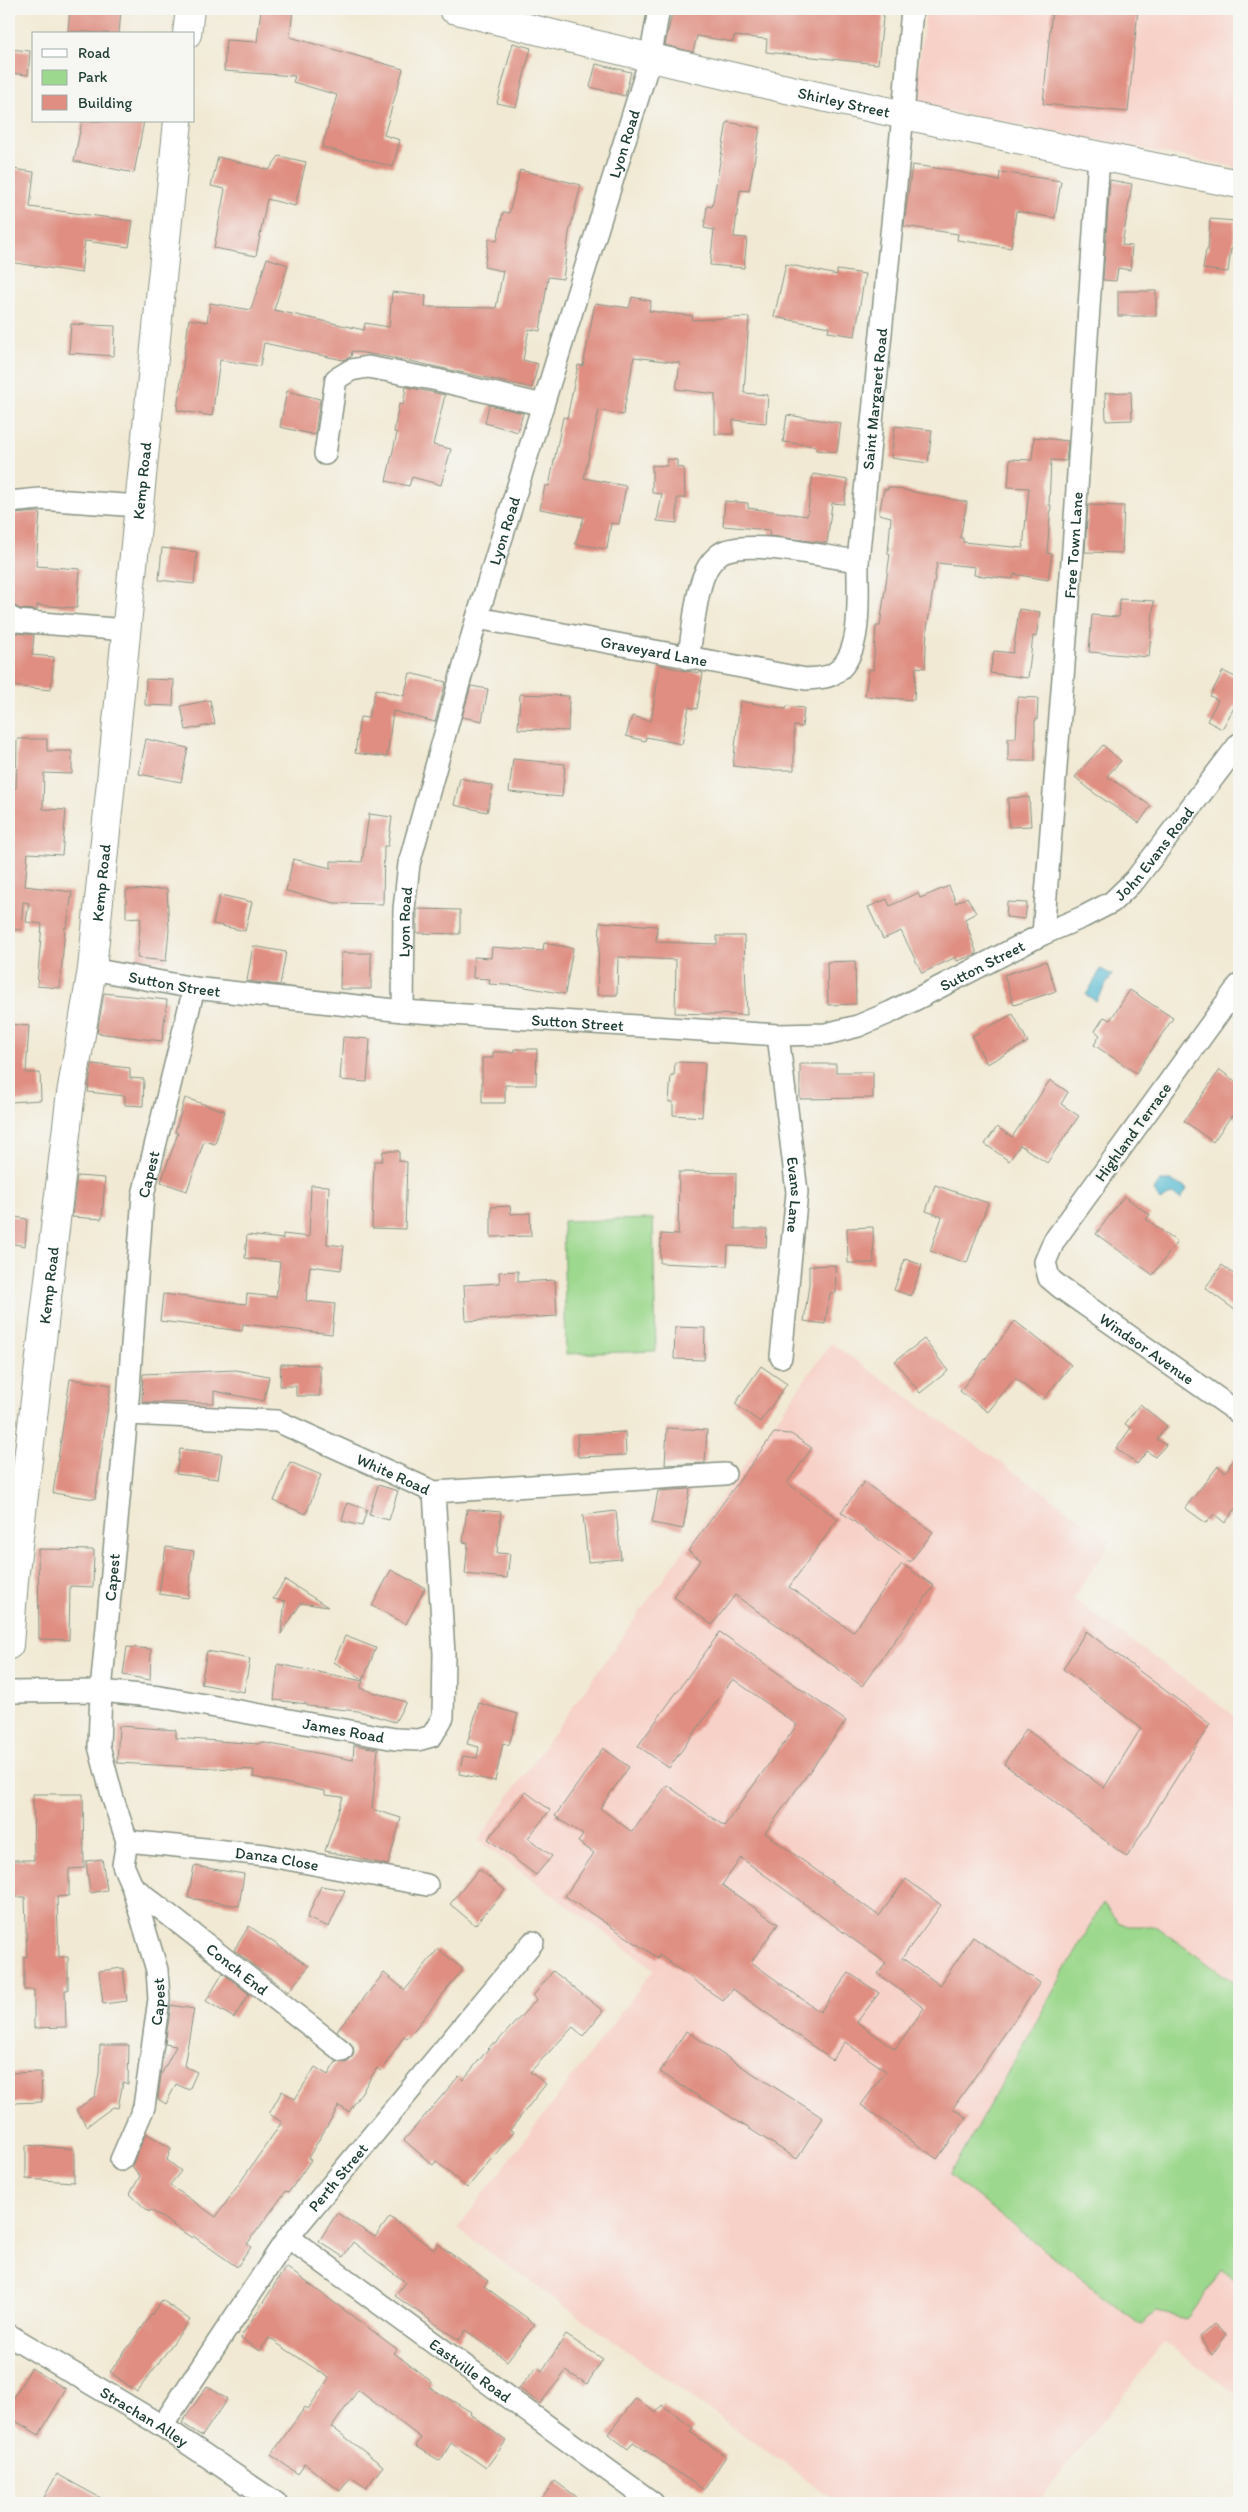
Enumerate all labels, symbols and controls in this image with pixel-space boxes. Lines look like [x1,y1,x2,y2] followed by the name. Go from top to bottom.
[32,32,195,122] legend
[78,44,111,62] text: Road
[78,68,108,86] text: Park
[796,83,892,121] street label: Shirley Street
[78,94,132,112] text: Building
[604,107,643,180] street label: Lyon Road
[858,327,891,471] street label: Saint Margaret Road
[128,441,155,520] street label: Kemp Road
[1060,491,1086,599] street label: Free Town Lane
[485,494,524,567] street label: Lyon Road
[599,632,709,670] street label: Graveyard Lane
[1110,802,1198,904] street label: John Evans Road
[87,843,114,922] street label: Kemp Road
[394,885,416,957] street label: Lyon Road
[936,936,1028,995] street label: Sutton Street
[127,967,222,1000] street label: Sutton Street
[531,1010,625,1035] street label: Sutton Street
[1091,1079,1175,1185] street label: Highland Terrace
[133,1149,163,1200] street label: Capest
[783,1156,807,1234] street label: Evans Lane
[34,1245,62,1325] street label: Kemp Road
[1096,1309,1198,1388] street label: Windsor Avenue
[354,1449,434,1499] street label: White Road
[100,1553,123,1602] street label: Capest
[301,1713,386,1747] street label: James Road
[234,1843,320,1874] street label: Danza Close
[203,1939,272,1999] street label: Conch End
[146,1977,168,2027] street label: Capest
[304,2139,372,2215] street label: Perth Street
[426,2334,515,2406] street label: Eastville Road
[97,2382,193,2451] street label: Strachan Alley

